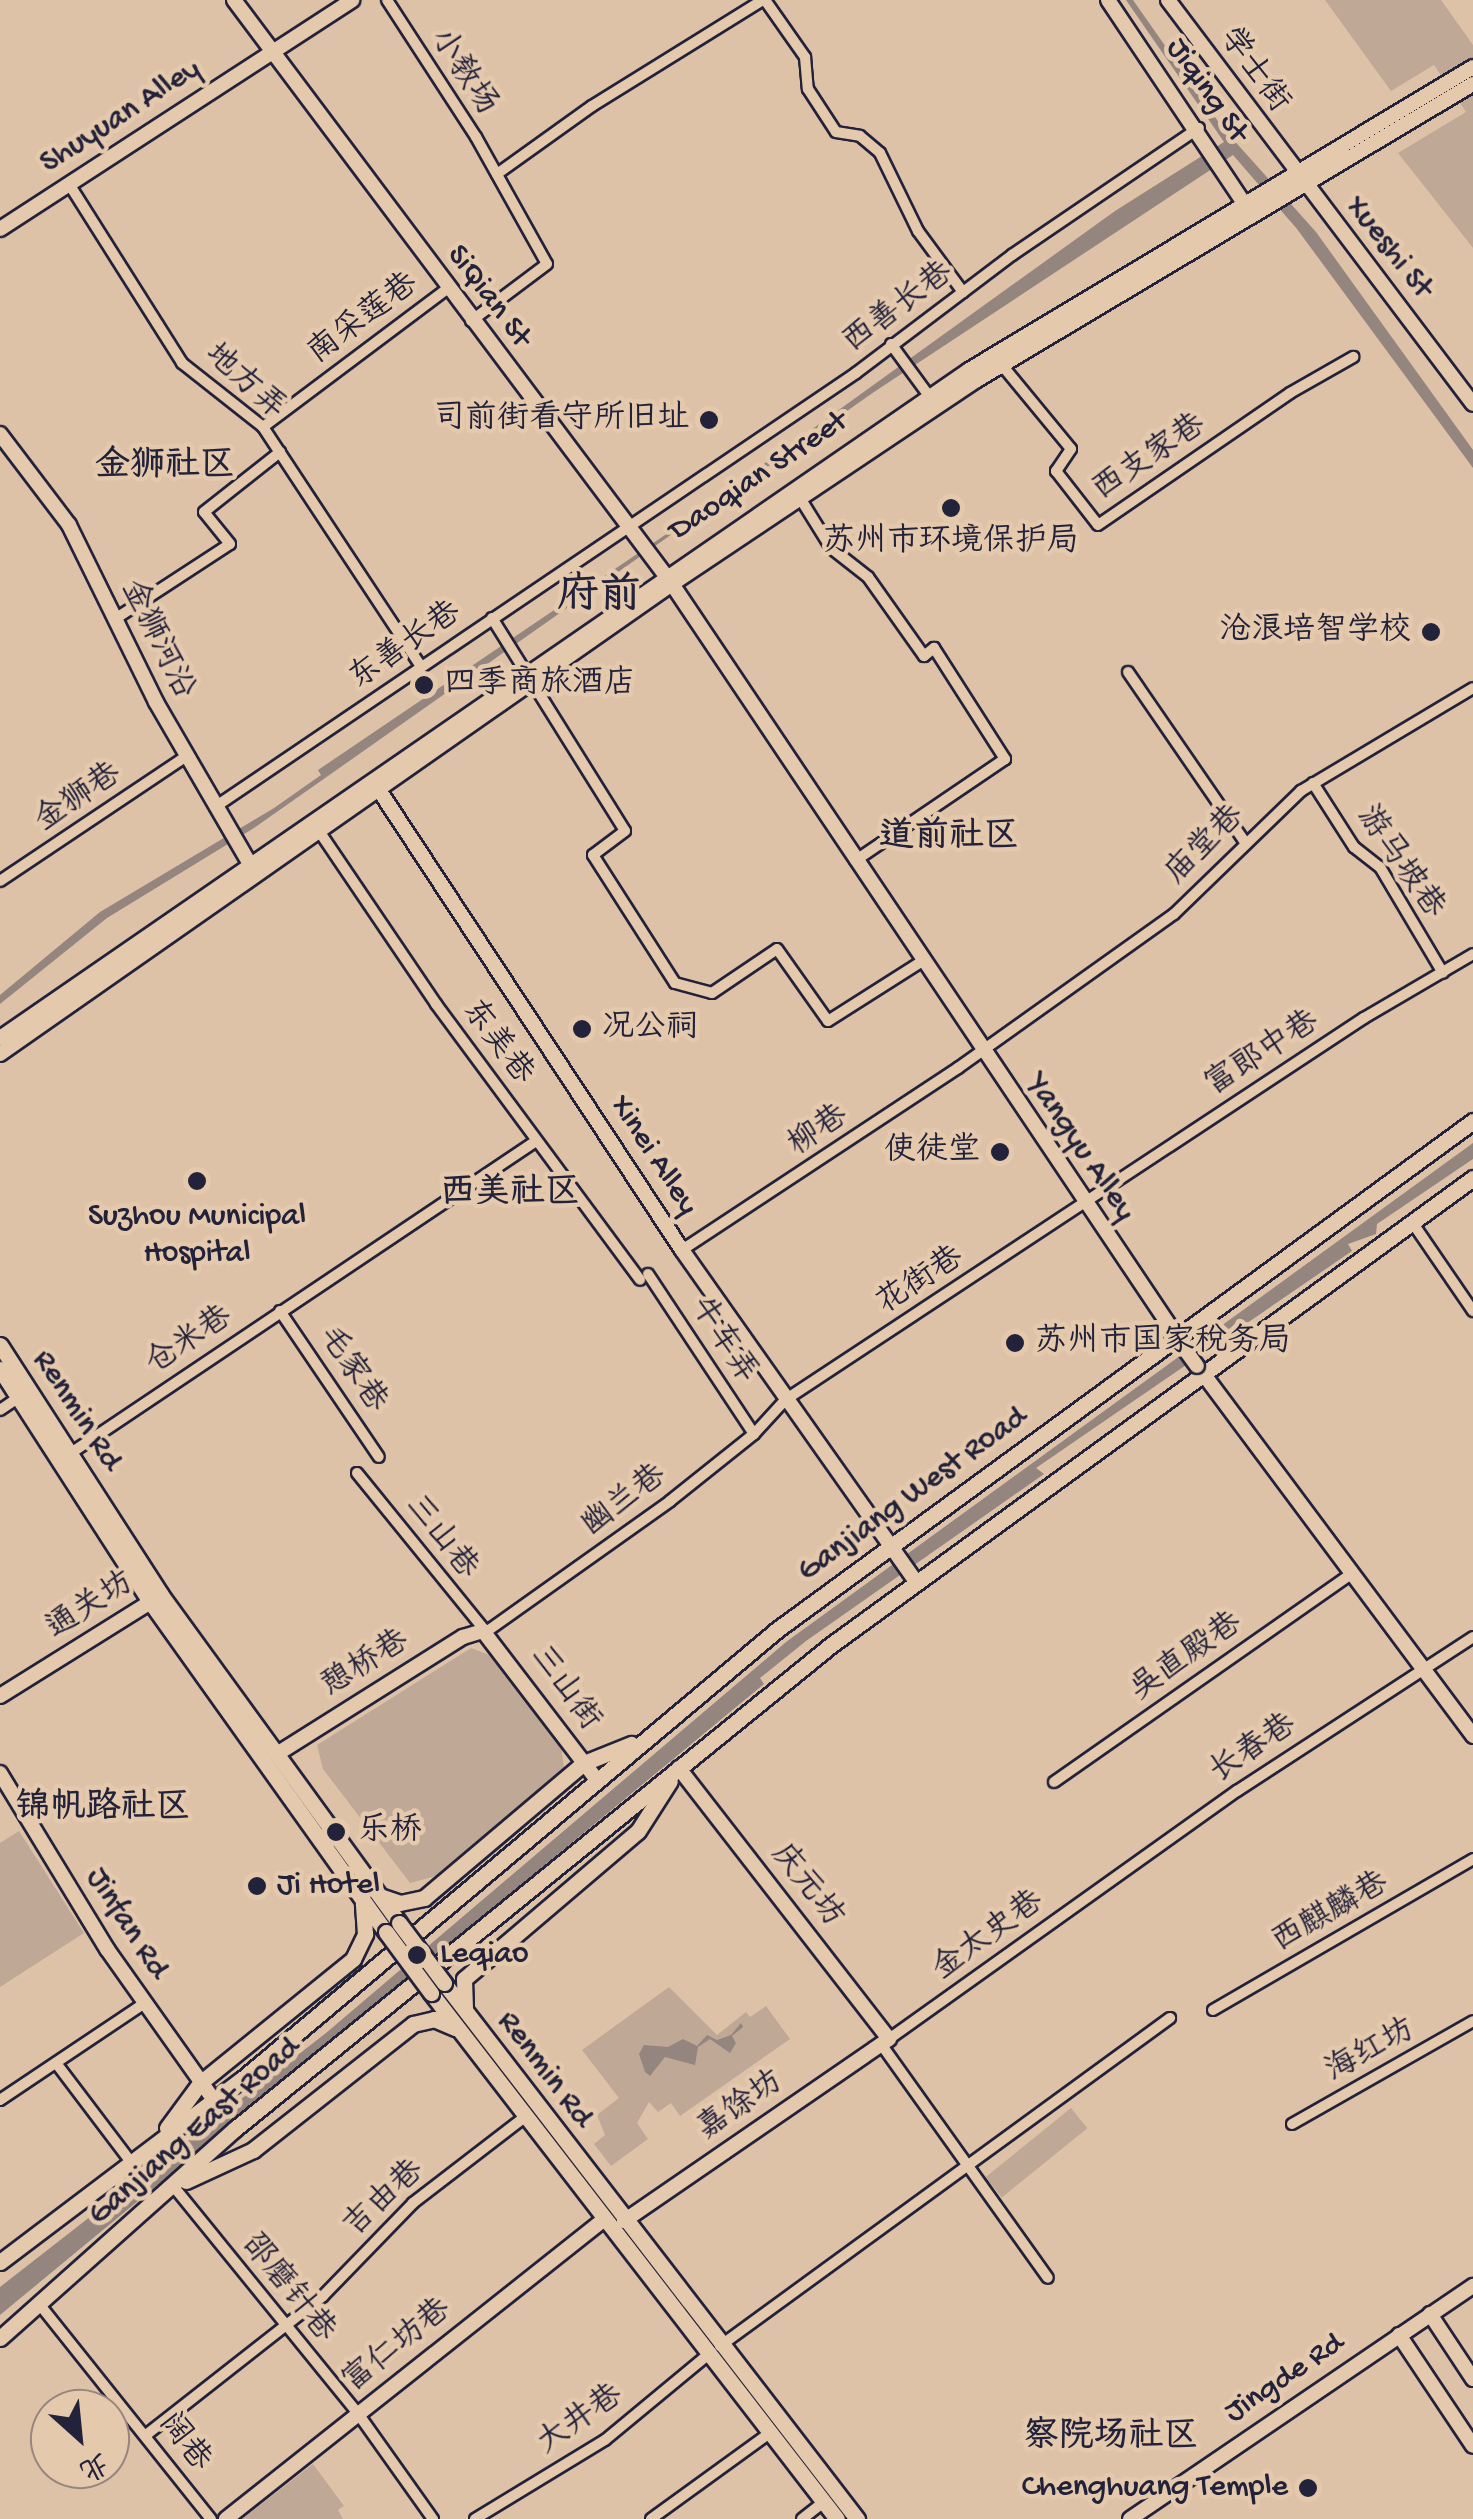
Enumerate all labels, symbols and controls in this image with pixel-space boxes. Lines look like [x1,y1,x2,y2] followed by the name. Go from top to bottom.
[1209,21,1297,121] street label: 学士街
[419,22,505,124] street label: 小教场
[1156,31,1256,151] street label: Jiqing St
[34,51,208,183] street label: Shuyuan Alley
[1336,189,1440,307] street label: Xueshi St
[437,238,539,356] street label: SiQian St
[836,255,962,363] street label: 西善长巷
[301,266,427,374] street label: 南采莲巷
[195,337,293,429] street label: 地方弄
[433,401,689,439] place label: 司前街看守所旧址
[662,403,856,551] street label: Daoqian Street
[1086,407,1214,511] street label: 西支家巷
[698,409,720,431] marker: 司前街看守所旧址
[95,447,235,489] district label: 金狮社区
[940,497,962,519] marker: 苏州市环境保护局
[823,524,1079,562] place label: 苏州市环境保护局
[111,574,201,706] street label: 金狮河沿
[557,574,641,624] district label: 府前
[343,595,469,699] street label: 东善长巷
[1219,613,1411,651] place label: 沧浪培智学校
[1420,621,1442,643] marker: 沧浪培智学校
[444,666,636,704] place label: 四季商旅酒店
[413,674,435,696] marker: 四季商旅酒店
[28,756,130,842] street label: 金狮巷
[1158,798,1254,894] street label: 庙堂巷
[1347,800,1451,926] street label: 游马坡巷
[879,818,1019,860] district label: 道前社区
[452,993,540,1093] street label: 东美巷
[1199,1004,1327,1106] street label: 富郎中巷
[602,1010,698,1048] place label: 况公祠
[571,1018,593,1040] marker: 况公祠
[1017,1067,1143,1229] street label: Yangyu Alley
[600,1089,706,1223] street label: Xinei Alley
[782,1098,856,1166] street label: 柳巷
[884,1133,980,1171] place label: 使徒堂
[989,1141,1011,1163] marker: 使徒堂
[184,1168,210,1194] marker: Suzhou Municipal Hospital
[440,1174,580,1216] district label: 西美社区
[88,1199,306,1274] place label: Suzhou Municipal Hospital
[870,1240,972,1324] street label: 花街巷
[680,1290,764,1392] street label: 牛车弄
[139,1299,241,1385] street label: 仓米巷
[308,1319,394,1421] street label: 毛家巷
[1035,1324,1291,1362] place label: 苏州市国家税务局
[1004,1332,1026,1354] marker: 苏州市国家税务局
[23,1343,129,1479] street label: Renmin Rd
[791,1399,1035,1591] street label: Ganjiang West Road
[575,1458,675,1546] street label: 幽兰巷
[395,1488,485,1588] street label: 三山巷
[40,1565,142,1649] street label: 通关坊
[1124,1606,1250,1710] street label: 吴直殿巷
[315,1623,417,1707] street label: 憩桥巷
[520,1639,608,1739] street label: 三山街
[1203,1707,1305,1793] street label: 长春巷
[16,1789,190,1831] district label: 锦帆路社区
[358,1813,422,1851] place label: 乐桥
[323,1819,349,1845] marker: 乐桥
[761,1836,851,1936] street label: 庆元坊
[76,1861,176,1987] street label: Jinfan Rd
[1266,1865,1396,1963] street label: 西麒麟巷
[277,1867,380,1905] place label: Ji Hotel
[246,1875,268,1897] marker: Ji Hotel
[926,1884,1052,1990] street label: 金太史巷
[440,1936,529,1974] place label: Leqiao
[404,1942,430,1968] marker: Leqiao
[488,2004,600,2136] street label: Renmin Rd
[1320,2012,1422,2092] street label: 海红坊
[81,2030,309,2234] street label: Ganjiang East Road
[691,2064,791,2150] street label: 嘉馀坊
[337,2153,433,2247] street label: 吉由巷
[232,2227,342,2351] street label: 邵磨针巷
[336,2292,460,2402] street label: 富仁坊巷
[1218,2325,1352,2433] street label: Jingde Rd
[531,2378,631,2464] street label: 大井巷
[30,2389,130,2489] north arrow
[148,2406,218,2480] street label: 阔巷
[1024,2418,1198,2460] district label: 察院场社区
[73,2443,113,2485] text: 北
[1022,2469,1288,2507] place label: Chenghuang Temple
[1297,2477,1319,2499] marker: Chenghuang Temple

